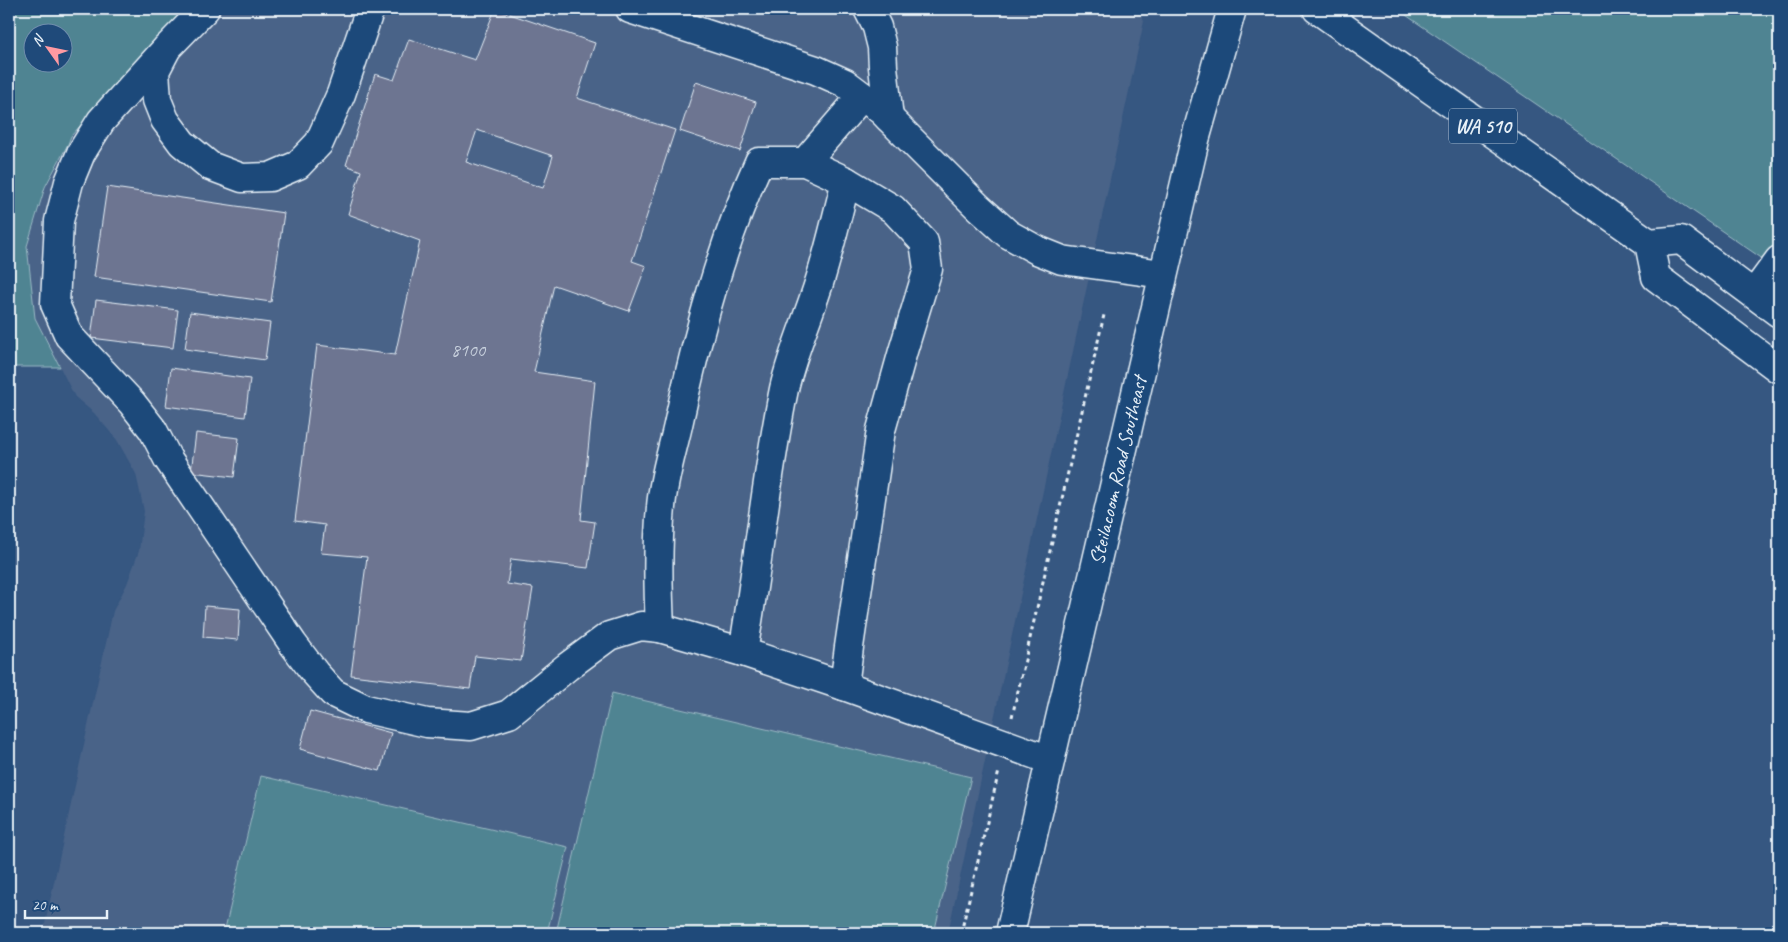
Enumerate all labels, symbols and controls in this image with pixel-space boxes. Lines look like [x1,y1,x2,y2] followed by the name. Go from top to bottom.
[22,22,72,72] north arrow
[28,31,48,49] text: N
[1449,108,1517,144] road number: WA 510
[451,338,487,362] house number: 8100
[1083,371,1153,567] street label: Steilacoom Road Southeast
[25,887,108,919] scale bar
[32,896,59,915] text: 20 m

